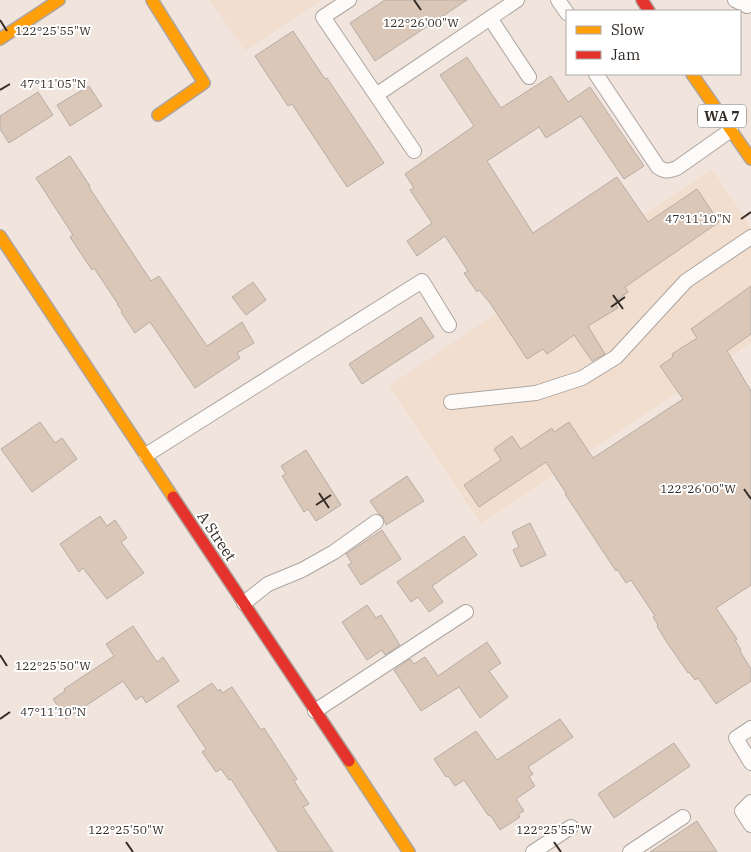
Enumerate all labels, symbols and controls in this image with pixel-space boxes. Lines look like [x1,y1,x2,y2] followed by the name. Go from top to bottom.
[566,10,741,75] legend
[383,15,459,30] text: 122°26'00"W
[611,20,645,39] text: Slow
[15,23,91,38] text: 122°25'55"W
[611,45,640,64] text: Jam
[20,76,86,91] text: 47°11'05"N
[698,104,746,128] road number: WA 7
[665,211,731,226] text: 47°11'10"N
[660,481,736,496] text: 122°26'00"W
[193,508,241,564] street label: A Street
[15,658,91,673] text: 122°25'50"W
[20,704,86,719] text: 47°11'10"N
[88,822,164,837] text: 122°25'50"W
[516,822,592,837] text: 122°25'55"W

